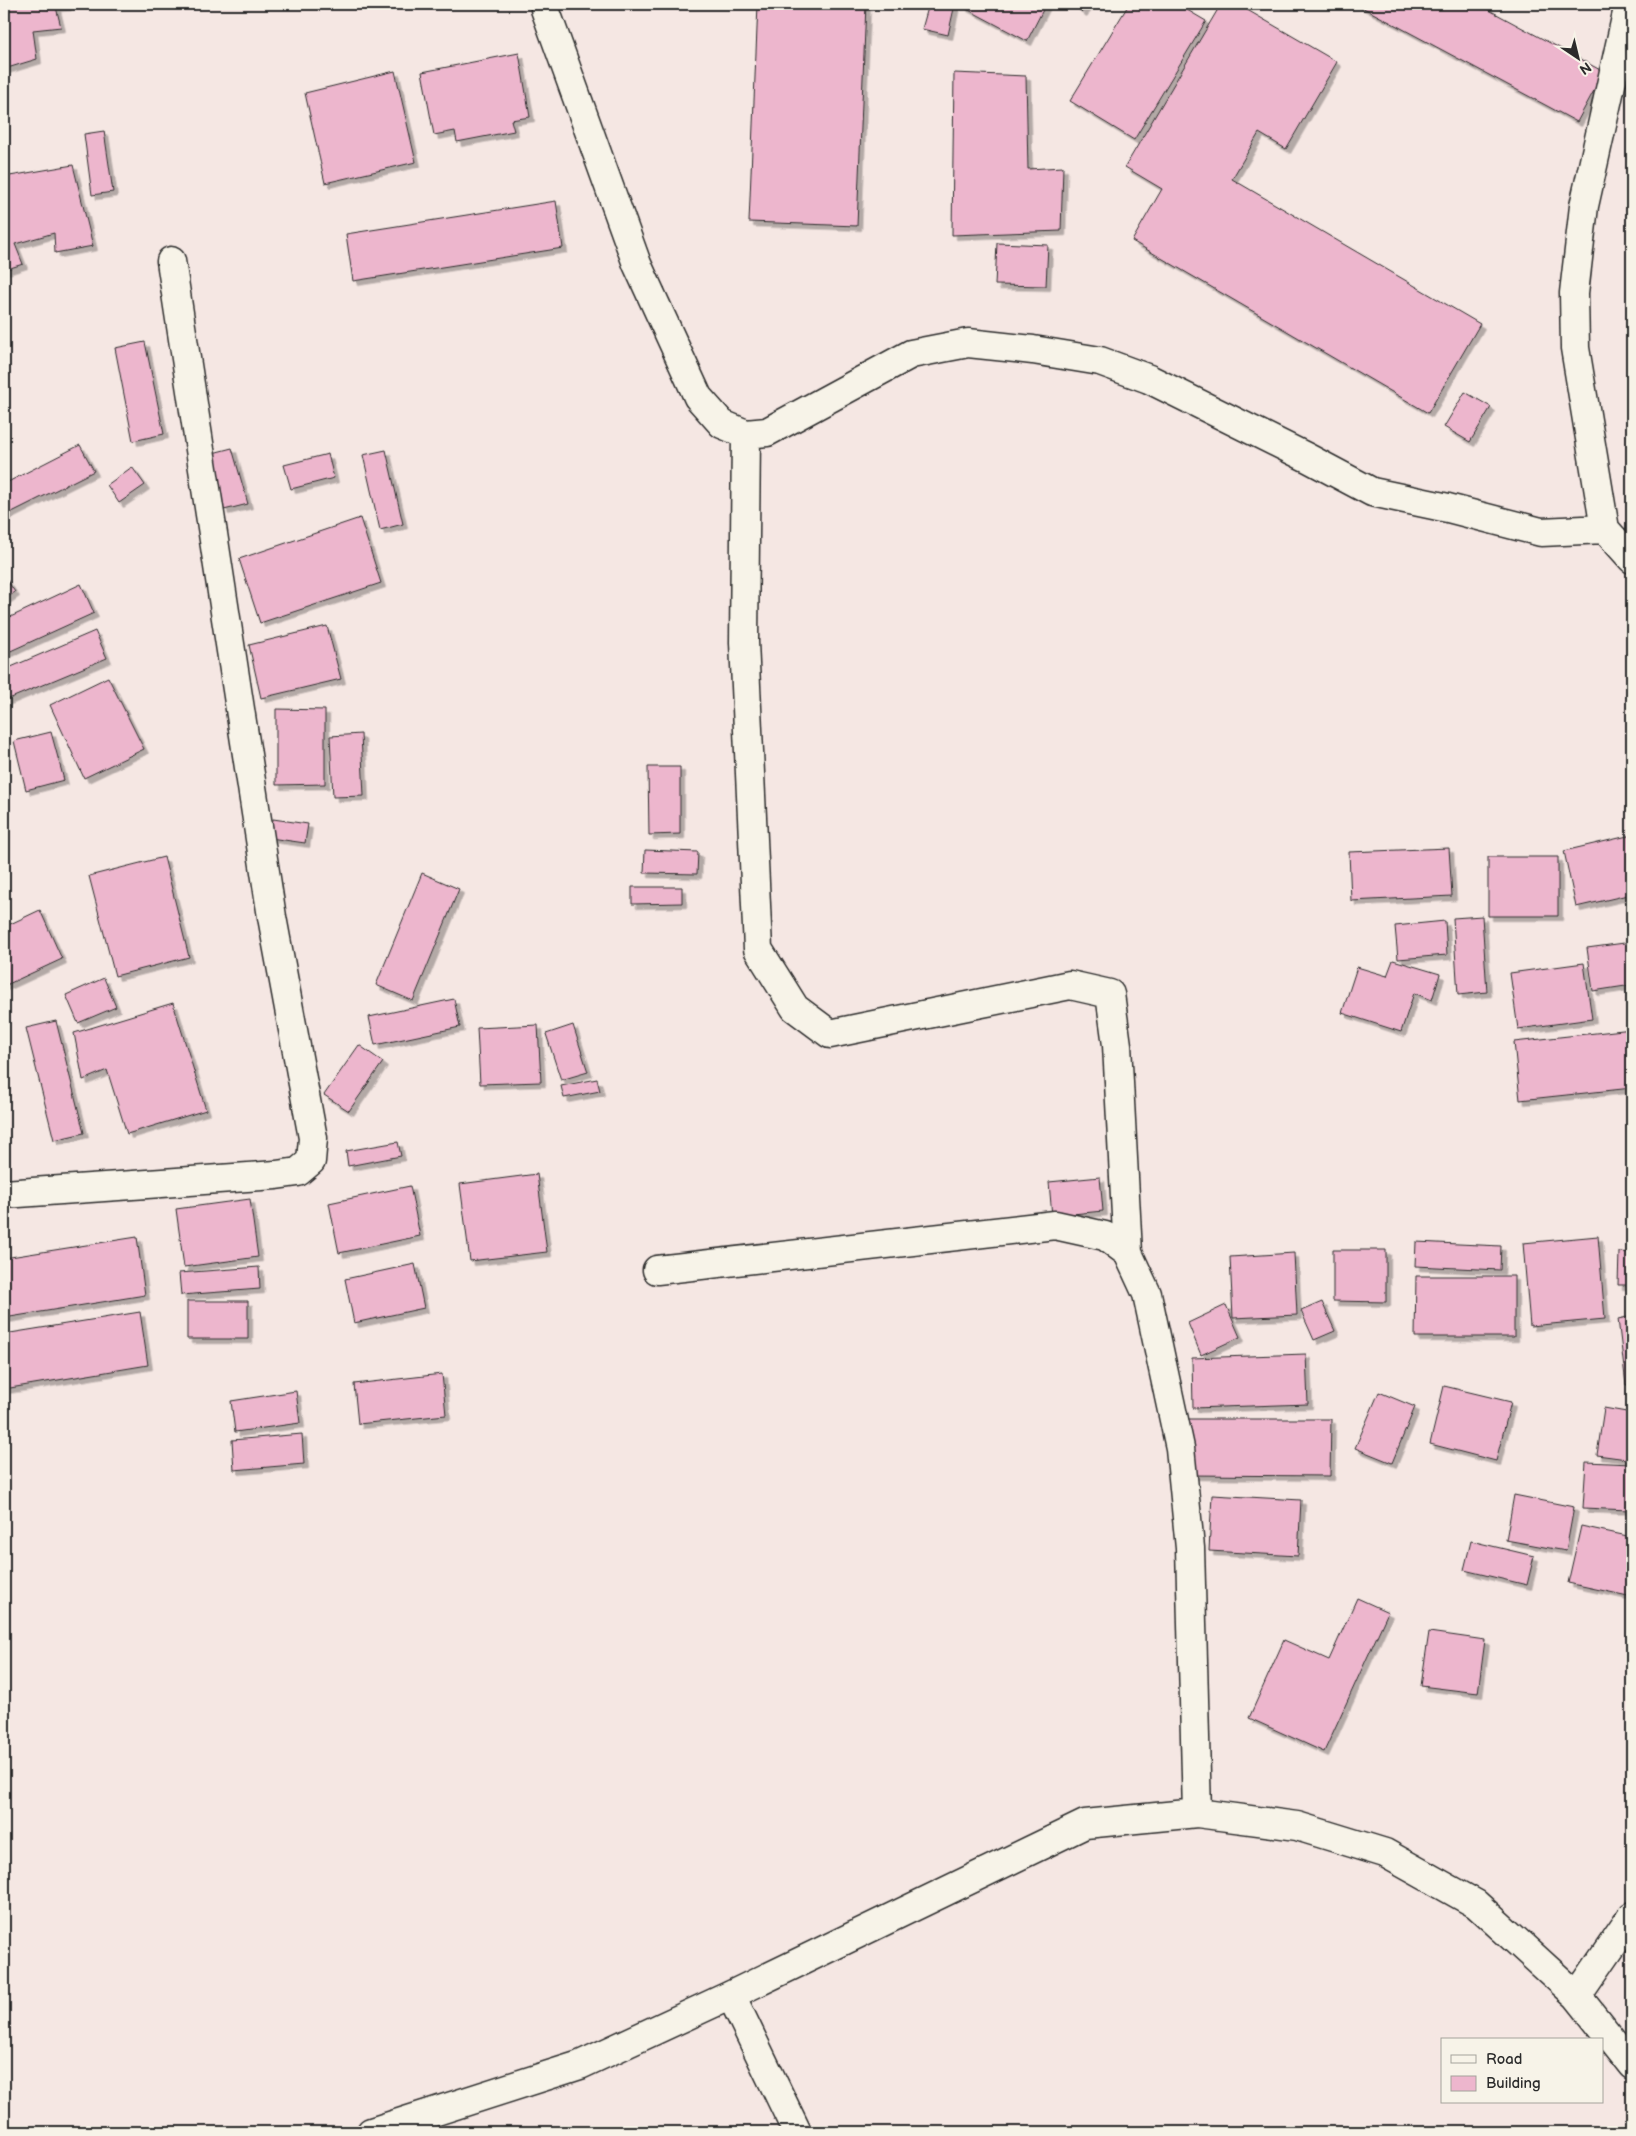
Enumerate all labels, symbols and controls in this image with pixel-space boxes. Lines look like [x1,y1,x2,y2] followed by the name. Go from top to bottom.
[1554,32,1604,82] north arrow
[1576,58,1594,78] text: N
[1441,2038,1604,2104] legend
[1486,2050,1522,2069] text: Road
[1486,2074,1541,2093] text: Building

